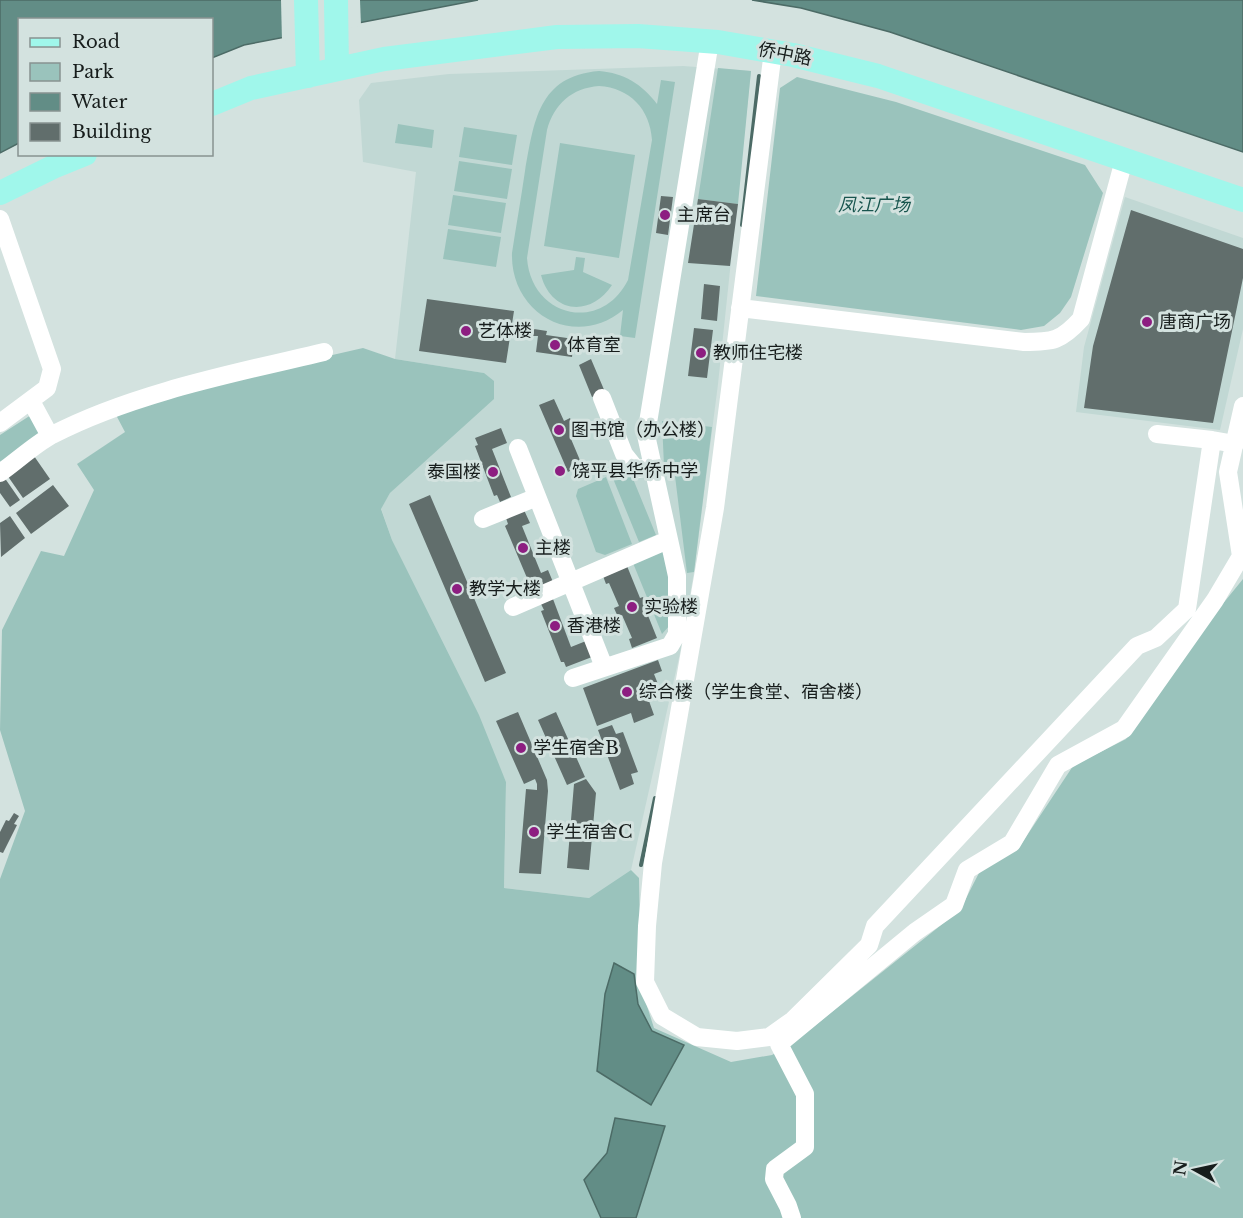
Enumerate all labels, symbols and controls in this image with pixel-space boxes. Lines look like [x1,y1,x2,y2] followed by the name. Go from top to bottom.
[18,18,213,156] legend
[72,31,120,53] text: Road
[756,38,814,70] street label: 侨中路
[72,61,114,83] text: Park
[71,91,128,113] text: Water
[72,121,151,143] text: Building
[838,194,912,216] park label: 凤江广场
[677,204,731,226] place label: 主席台
[658,208,672,222] marker: 主席台
[1159,311,1231,333] place label: 唐商广场
[1140,315,1154,329] marker: 唐商广场
[478,320,532,342] place label: 艺体楼
[459,324,473,338] marker: 艺体楼
[567,334,621,356] place label: 体育室
[548,338,562,352] marker: 体育室
[713,342,803,364] place label: 教师住宅楼
[694,346,708,360] marker: 教师住宅楼
[571,419,715,441] place label: 图书馆（办公楼）
[552,423,566,437] marker: 图书馆（办公楼）
[572,460,698,482] place label: 饶平县华侨中学
[427,461,481,483] place label: 泰国楼
[553,464,567,478] marker: 饶平县华侨中学
[486,465,500,479] marker: 泰国楼
[535,537,571,559] place label: 主楼
[516,541,530,555] marker: 主楼
[469,578,541,600] place label: 教学大楼
[450,582,464,596] marker: 教学大楼
[644,596,698,618] place label: 实验楼
[625,600,639,614] marker: 实验楼
[567,615,621,637] place label: 香港楼
[548,619,562,633] marker: 香港楼
[639,681,873,703] place label: 综合楼（学生食堂、宿舍楼）
[620,685,634,699] marker: 综合楼（学生食堂、宿舍楼）
[533,737,619,759] place label: 学生宿舍B
[514,741,528,755] marker: 学生宿舍B
[546,821,632,843] place label: 学生宿舍C
[527,825,541,839] marker: 学生宿舍C
[1165,1140,1225,1200] north arrow
[1169,1159,1191,1177] text: N

